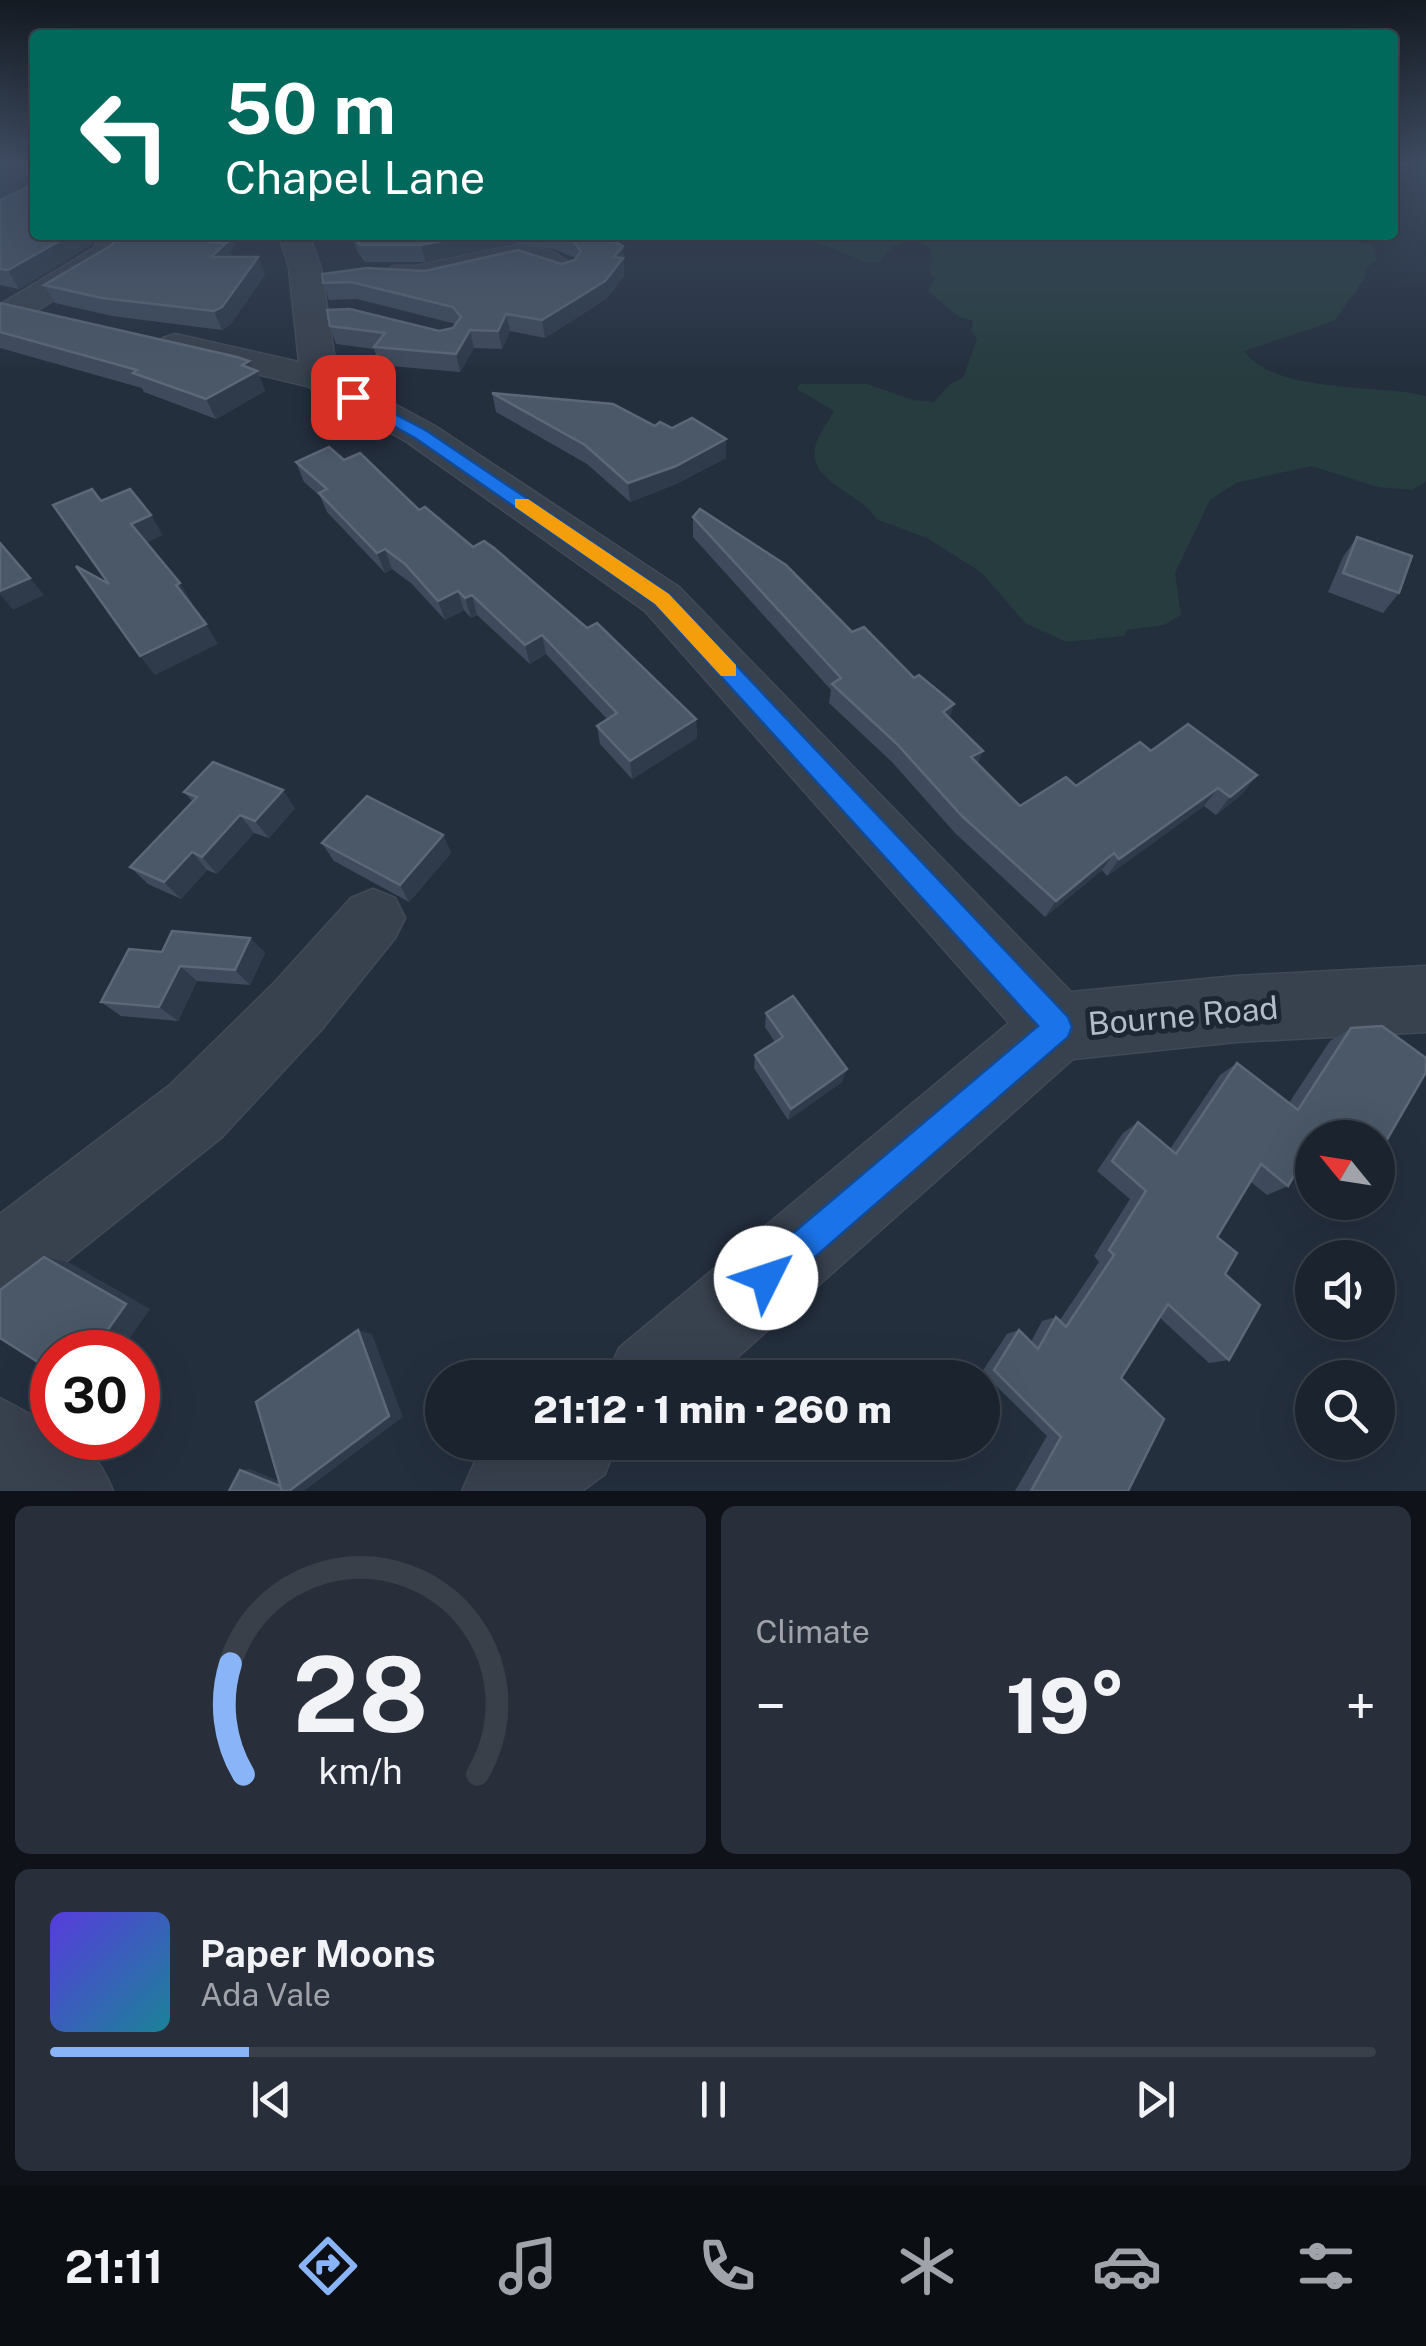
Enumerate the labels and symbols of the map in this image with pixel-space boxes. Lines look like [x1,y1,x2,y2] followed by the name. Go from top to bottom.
[311,355,396,440] pin
[1086,989,1280,1042] street label: Bourne Road
[1295,1120,1395,1220] north arrow
[714,1226,818,1330] position arrow
[30,1330,160,1460] speed limit sign: 30

